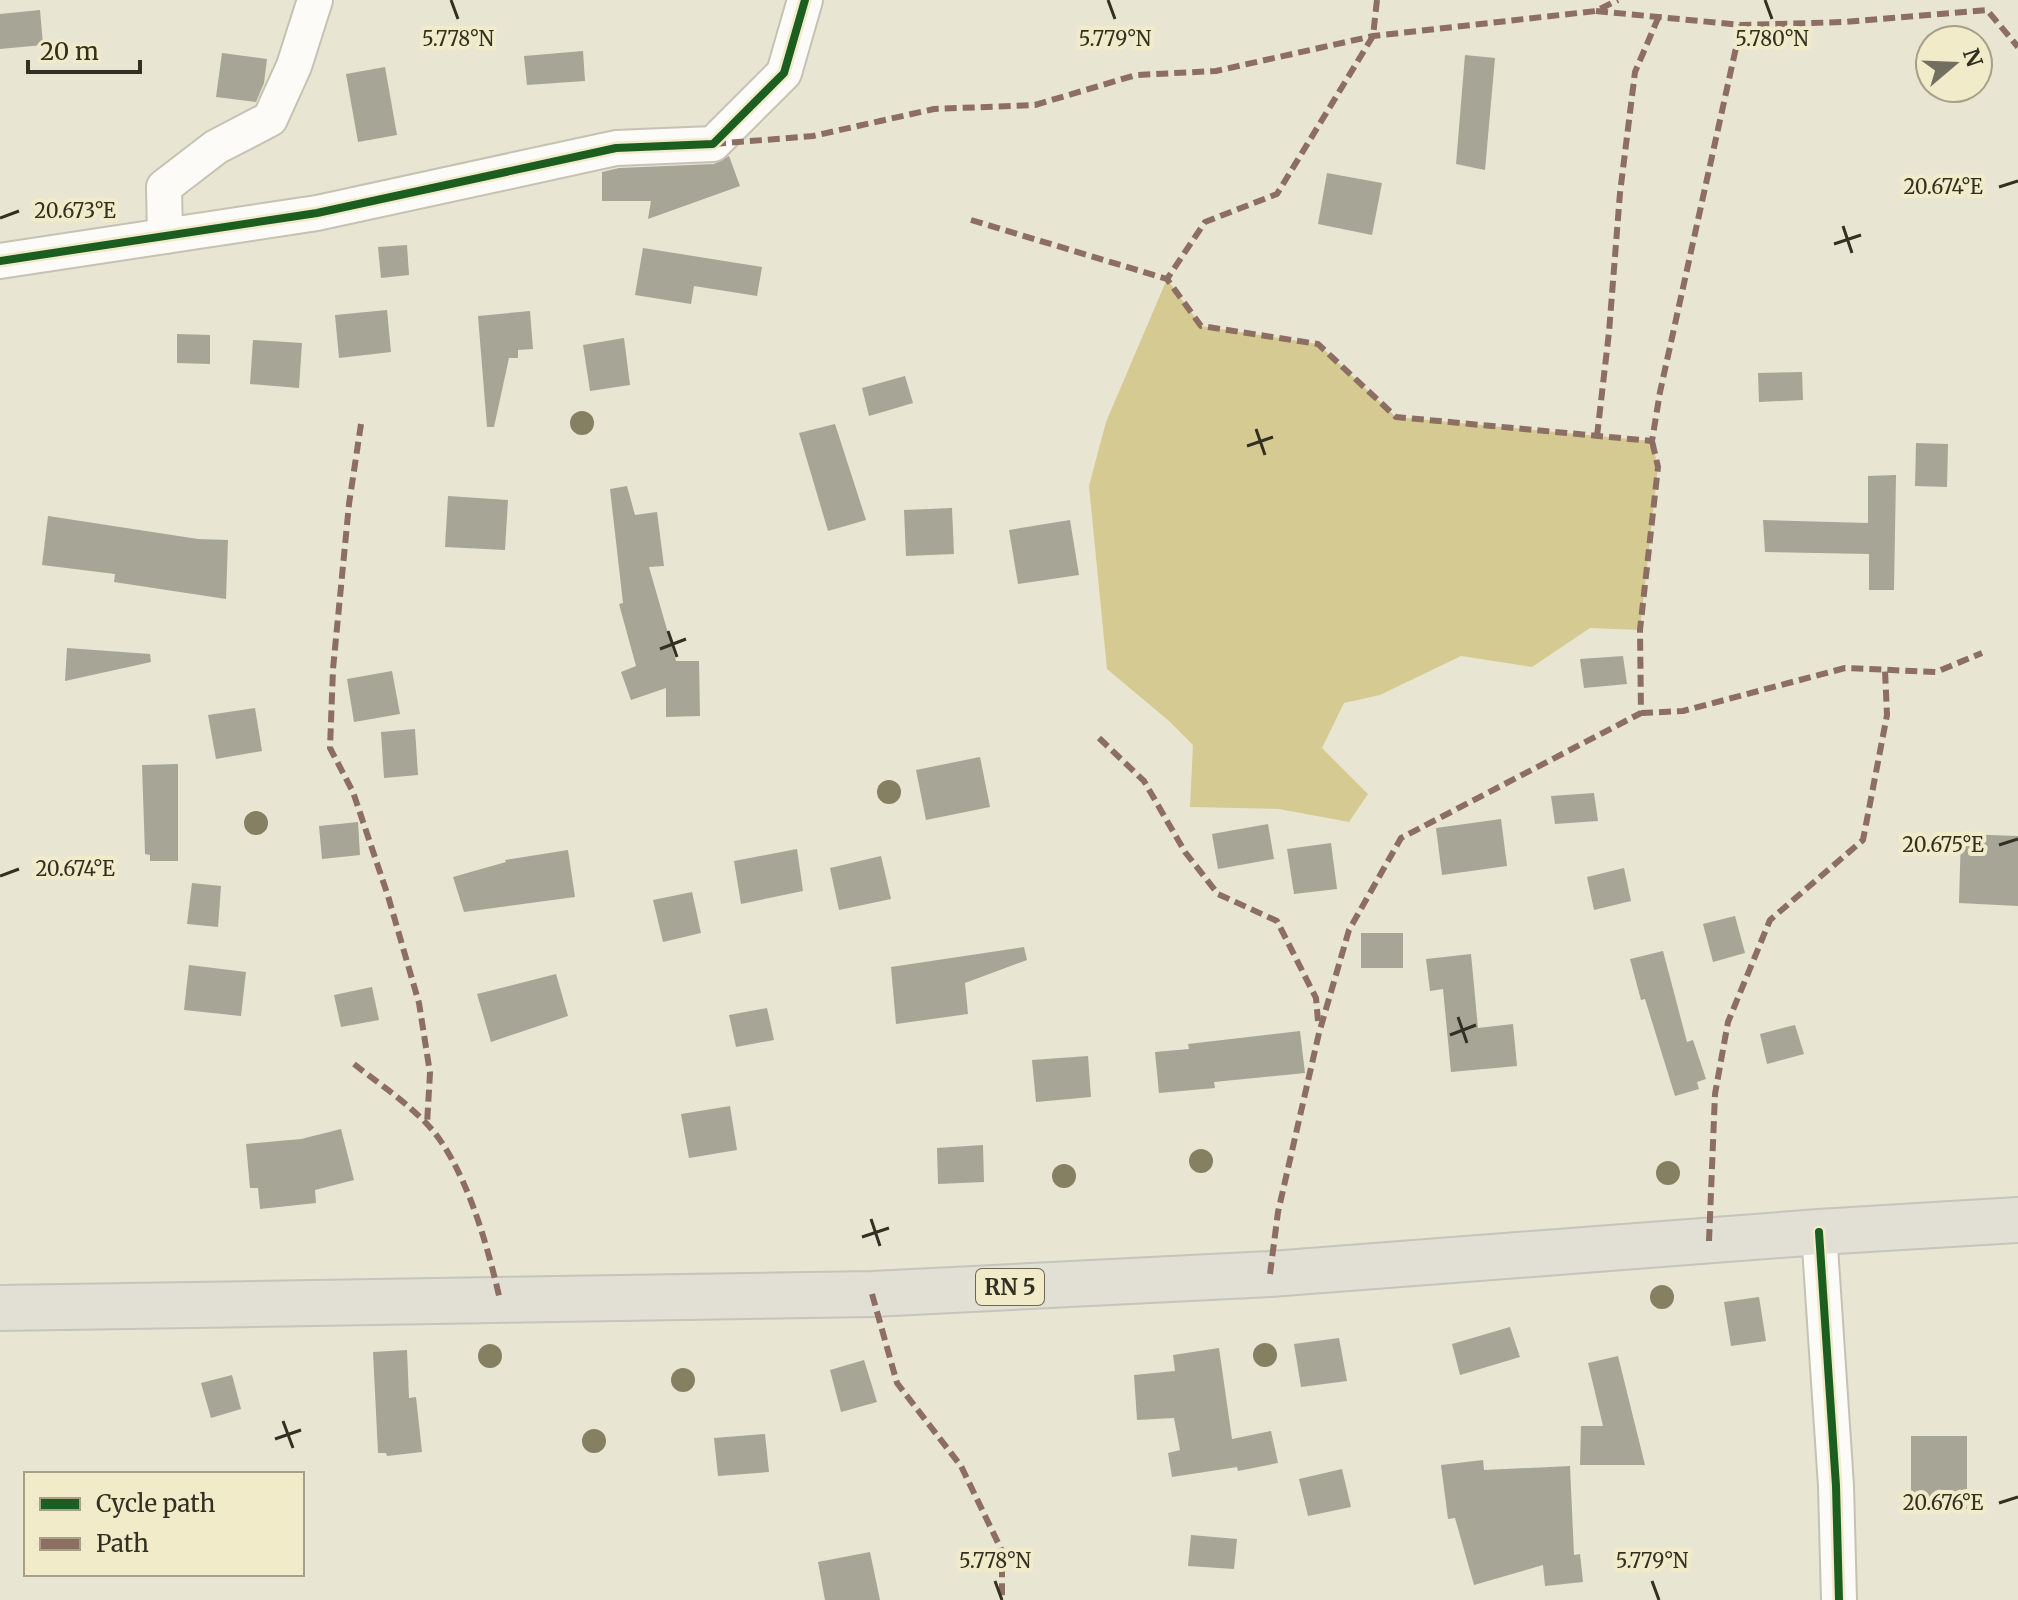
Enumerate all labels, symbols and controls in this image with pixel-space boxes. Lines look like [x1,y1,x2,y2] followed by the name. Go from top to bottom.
[28,24,140,74] scale bar
[1914,24,1994,104] north arrow
[422,26,494,51] text: 5.778°N
[1079,26,1152,51] text: 5.779°N
[1735,26,1809,51] text: 5.780°N
[40,36,99,67] text: 20 m
[1957,45,1989,71] text: N
[1903,174,1983,199] text: 20.674°E
[34,198,116,223] text: 20.673°E
[1902,832,1984,857] text: 20.675°E
[35,856,115,881] text: 20.674°E
[976,1269,1044,1305] road number: RN 5
[24,1472,304,1576] legend
[96,1488,215,1519] text: Cycle path
[1903,1490,1983,1515] text: 20.676°E
[96,1528,149,1559] text: Path
[959,1548,1031,1573] text: 5.778°N
[1616,1548,1689,1573] text: 5.779°N

